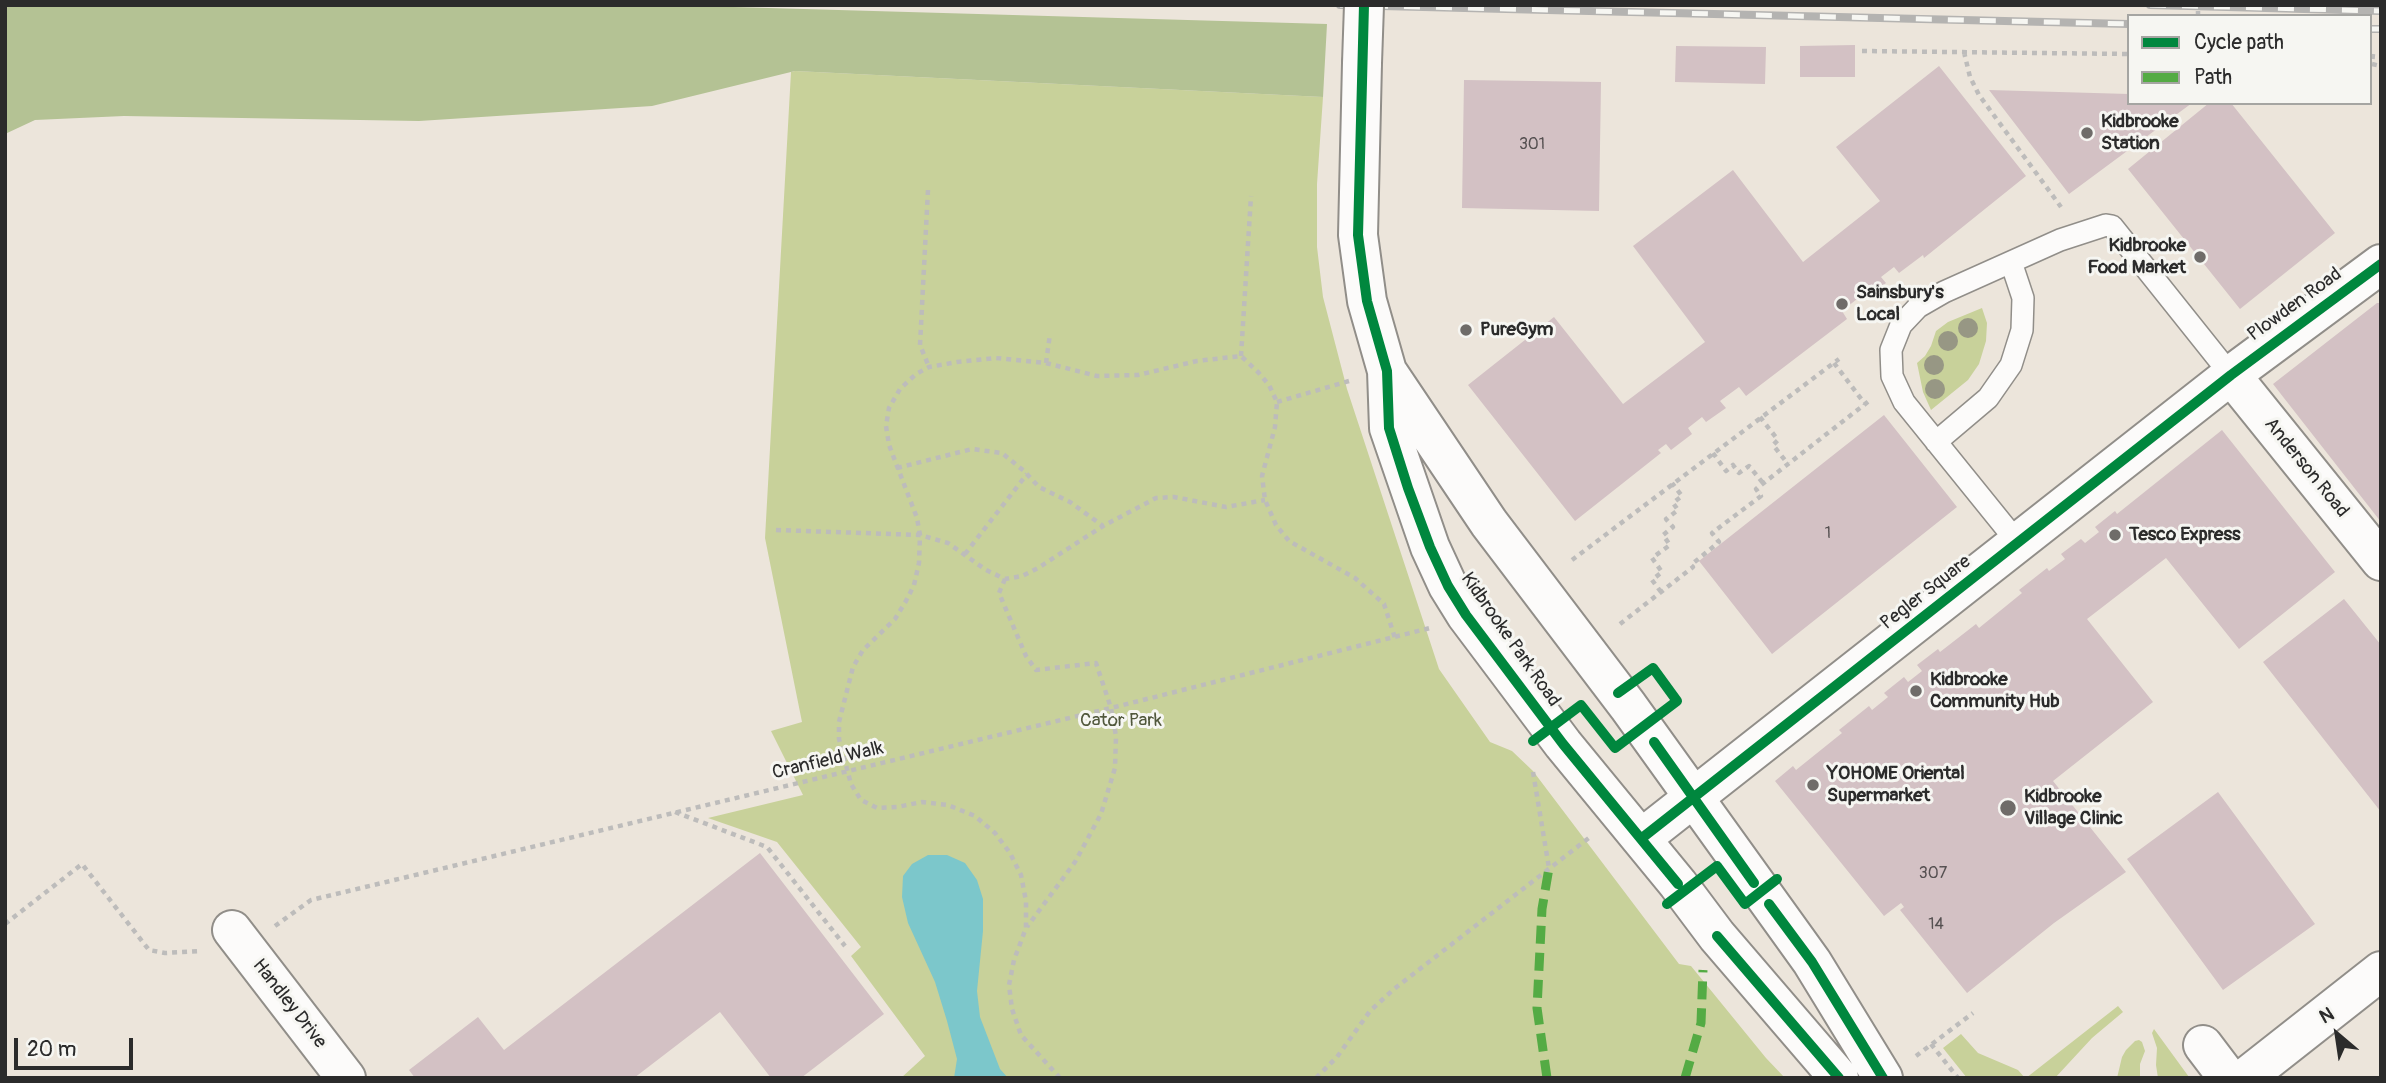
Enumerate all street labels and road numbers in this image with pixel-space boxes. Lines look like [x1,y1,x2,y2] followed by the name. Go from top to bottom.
[2244,263,2346,347] street label: Plowden Road
[2259,414,2353,522] street label: Anderson Road
[1876,551,1976,635] street label: Pegler Square
[1455,569,1565,711] street label: Kidbrooke Park Road
[770,737,886,785] street label: Cranfield Walk
[247,955,331,1053] street label: Handley Drive

